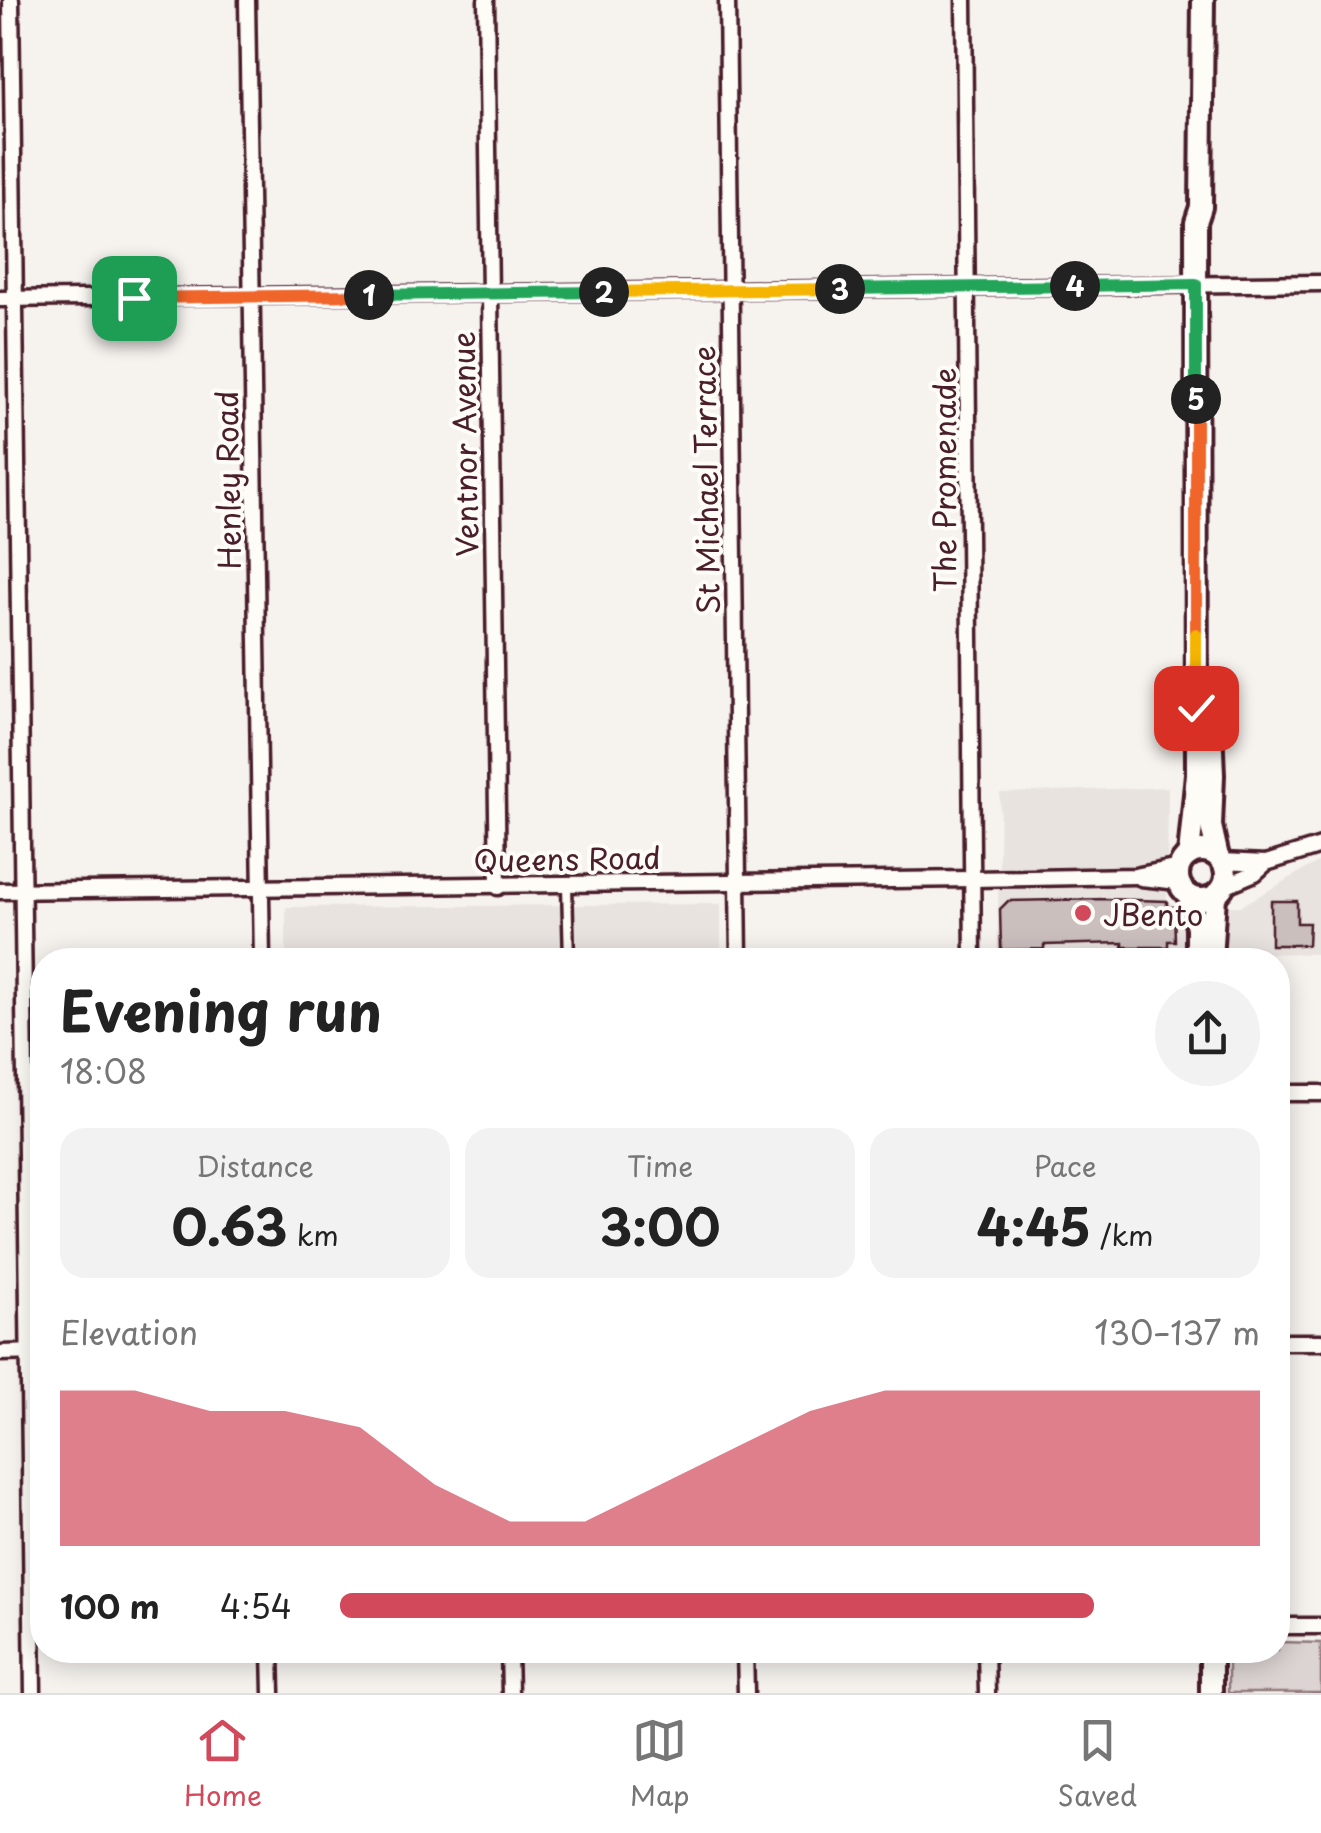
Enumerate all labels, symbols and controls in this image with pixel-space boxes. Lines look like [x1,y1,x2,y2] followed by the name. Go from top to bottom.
[92,256,177,341] pin
[1050,261,1100,311] pin: 4
[815,264,865,314] pin: 3
[1065,264,1085,307] text: 4
[579,267,629,317] pin: 2
[831,267,849,310] text: 3
[344,270,394,320] pin: 1
[594,270,614,313] text: 2
[107,271,162,326] icon: arrive
[362,273,376,316] text: 1
[440,331,488,557] street label: Ventnor Avenue
[680,345,730,615] street label: St Michael Terrace
[921,368,966,592] street label: The Promenade
[1171,374,1221,424] pin: 5
[1187,377,1205,420] text: 5
[203,390,251,570] street label: Henley Road
[1154,666,1239,751] pin
[1169,681,1224,736] icon: check
[473,834,661,882] street label: Queens Road
[1103,891,1203,936] place label: JBento
[1072,902,1094,924] marker: JBento
[60,968,382,1051] text: Evening run
[1155,981,1260,1086] button: share
[60,1047,147,1095] text: 18:08
[196,1144,314,1187] text: Distance
[627,1144,693,1187] text: Time
[1033,1144,1097,1187] text: Pace
[171,1187,288,1263] text: 0.63
[600,1187,721,1263] text: 3:00
[976,1187,1091,1263] text: 4:45
[288,1213,339,1256] text: km
[1091,1213,1154,1256] text: /km
[60,1308,198,1356] text: Elevation
[1094,1308,1260,1356] text: 130–137 m
[60,1582,160,1630] text: 100 m
[220,1582,292,1630] text: 4:54
[184,1713,262,1816] tab: Home
[630,1713,690,1816] tab: Map
[1058,1713,1137,1816] tab: Saved

